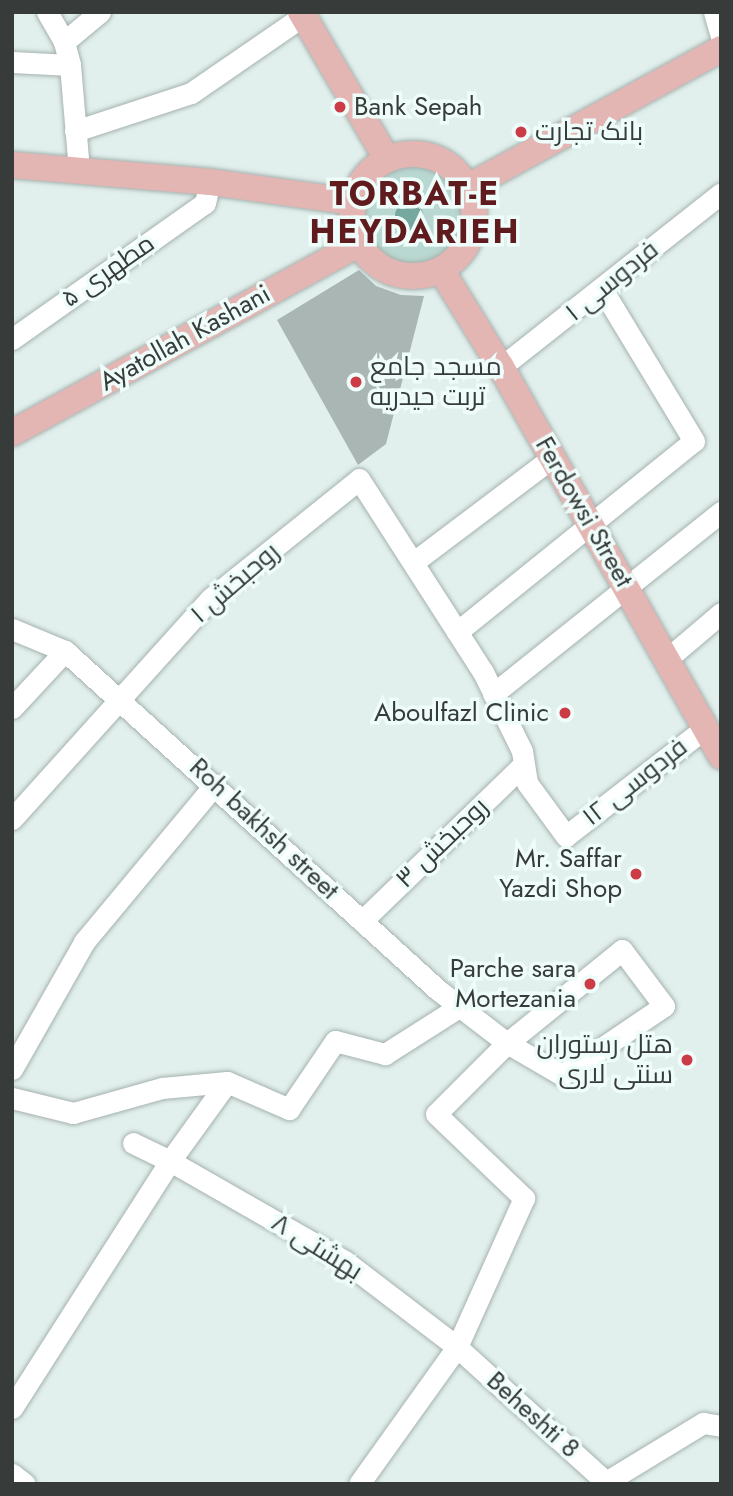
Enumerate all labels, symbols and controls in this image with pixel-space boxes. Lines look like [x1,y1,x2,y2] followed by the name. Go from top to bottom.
[354,91,483,123] place label: Bank Sepah
[332,99,348,115] marker: Bank Sepah
[535,116,643,148] place label: بانک تجارت
[513,124,529,140] marker: بانک تجارت
[311,174,519,252] district label: TORBAT-E HEYDARIEH
[55,228,161,314] street label: مطهری ۵
[559,234,665,328] street label: فردوسی ۱
[94,278,276,398] street label: Ayatollah Kashani
[370,351,502,412] place label: مسجد جامع تربت حیدریه
[348,374,364,390] marker: مسجد جامع تربت حیدریه
[529,431,639,593] street label: Ferdowsi Street
[184,536,286,630] street label: روحبخش ۱
[374,697,549,729] place label: Aboulfazl Clinic
[555,703,575,723] marker: Aboulfazl Clinic
[576,731,694,833] street label: فردوسی ۱۲
[183,752,345,906] street label: Roh bakhsh street
[389,791,495,895] street label: روحبخش ۳
[499,843,622,904] place label: Mr. Saffar Yazdi Shop
[628,866,644,882] marker: Mr. Saffar Yazdi Shop
[450,953,576,1014] place label: Parche sara Mortezania
[582,976,598,992] marker: Parche sara Mortezania
[537,1029,673,1090] place label: هتل رستوران سنتی لاری
[679,1052,695,1068] marker: هتل رستوران سنتی لاری
[266,1207,368,1287] street label: بهشتی ۸
[480,1365,586,1465] street label: Beheshti 8

